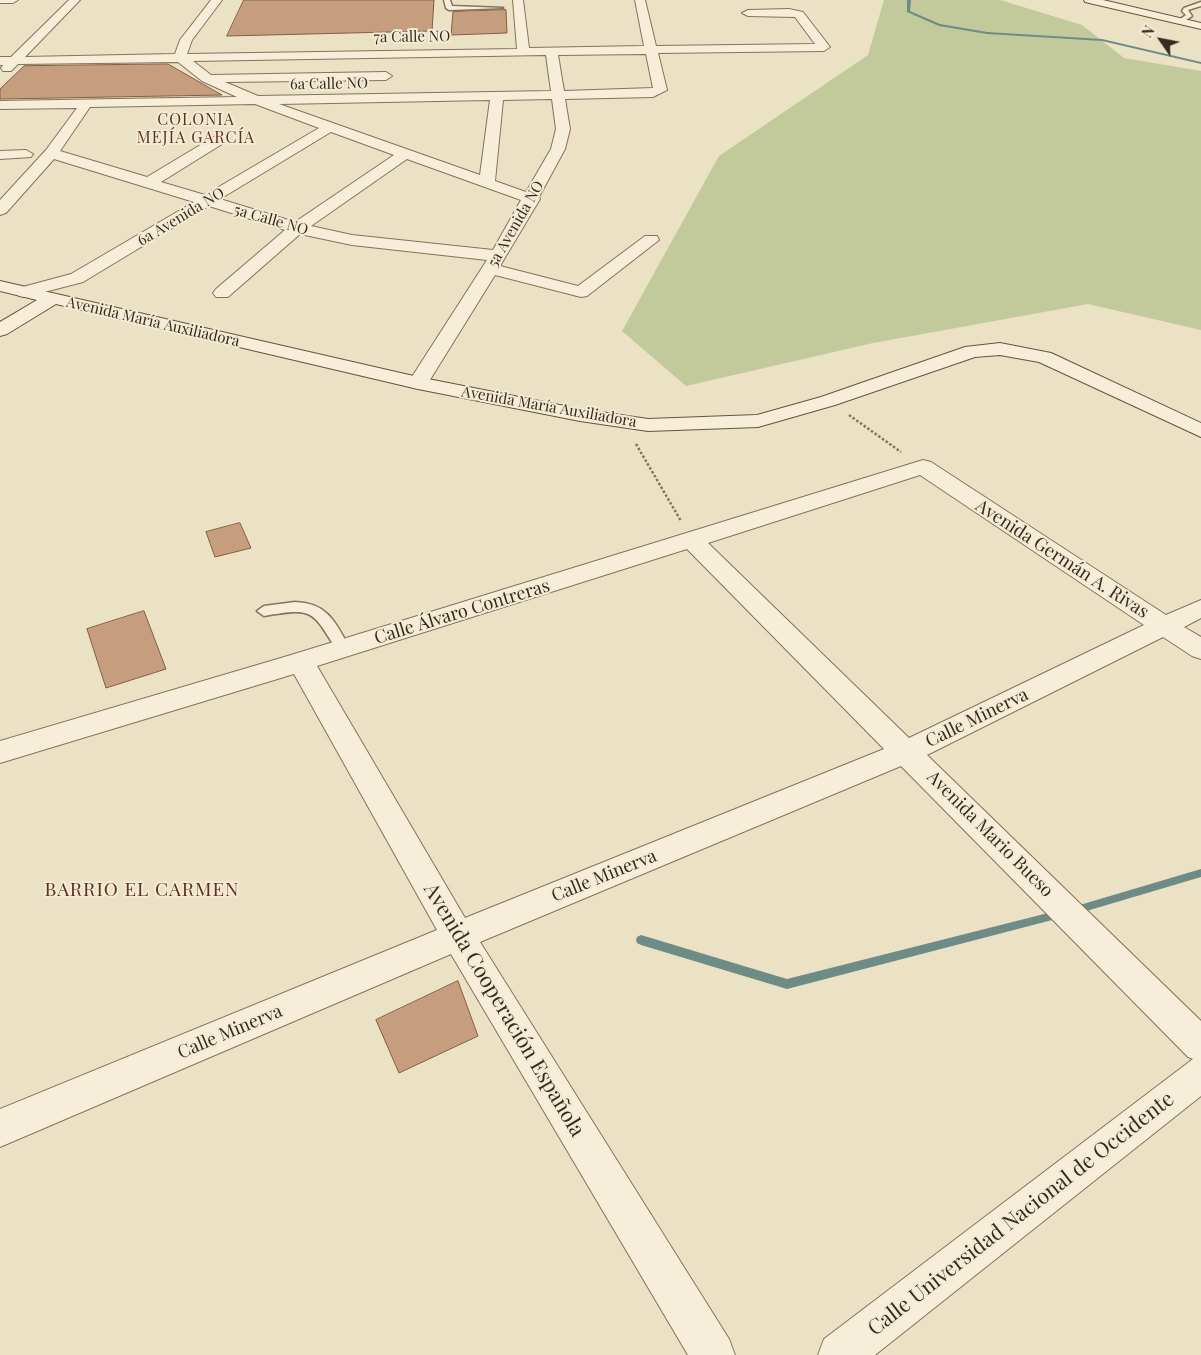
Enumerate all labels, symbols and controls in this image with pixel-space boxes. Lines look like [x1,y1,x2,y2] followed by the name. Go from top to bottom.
[1136,15,1186,65] north arrow
[1137,22,1159,41] text: N
[374,27,450,47] street label: 7a Calle NO
[290,74,368,94] street label: 6a Calle NO
[135,110,257,148] district label: COLONIA MEJÍA GARCÍA
[484,178,548,270] street label: 5a Avenida NO
[134,184,228,250] street label: 6a Avenida NO
[232,201,310,239] street label: 5a Calle NO
[65,293,241,351] street label: Avenida María Auxiliadora
[460,383,638,431] street label: Avenida María Auxiliadora
[971,495,1153,623] street label: Avenida Germán A. Rivas
[372,575,552,649] street label: Calle Álvaro Contreras
[922,684,1032,752] street label: Calle Minerva
[922,766,1058,902] street label: Avenida Mario Bueso
[548,845,660,907] street label: Calle Minerva
[43,879,241,901] district label: BARRIO EL CARMEN
[418,879,590,1141] street label: Avenida Cooperación Española
[174,1000,286,1064] street label: Calle Minerva
[863,1087,1179,1341] street label: Calle Universidad Nacional de Occidente

